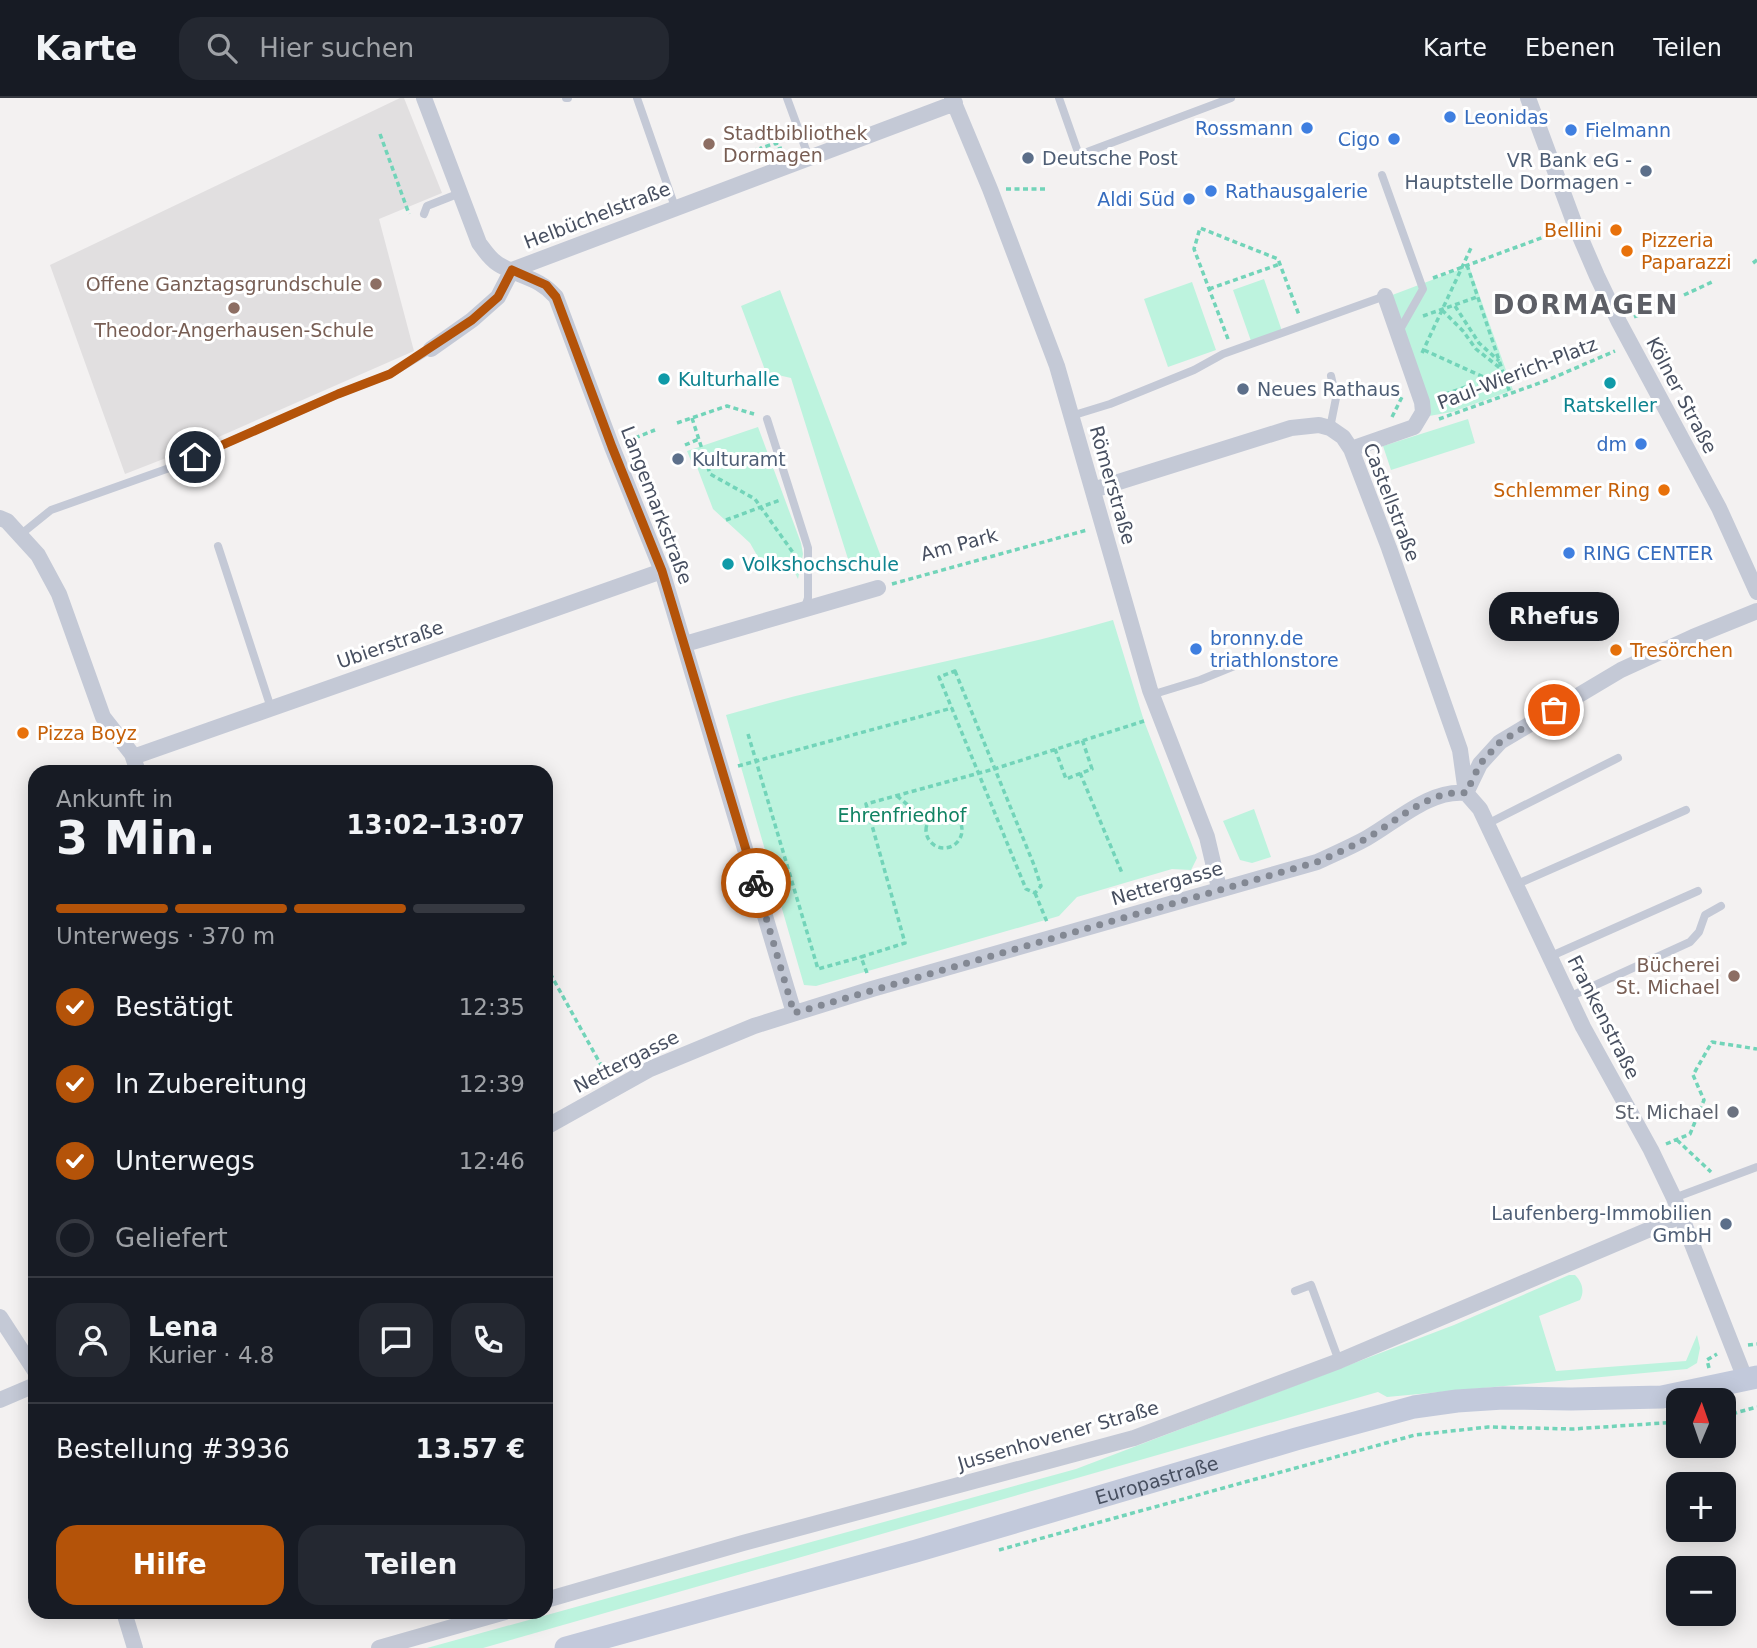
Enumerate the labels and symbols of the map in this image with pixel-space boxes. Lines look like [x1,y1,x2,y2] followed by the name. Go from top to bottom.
[1464,106,1549,128] place label: Leonidas
[1442,109,1458,125] marker: Leonidas
[1195,117,1293,139] place label: Rossmann
[1585,119,1671,141] place label: Fielmann
[1299,120,1315,136] marker: Rossmann
[723,122,867,166] place label: Stadtbibliothek Dormagen
[1563,122,1579,138] marker: Fielmann
[1338,128,1380,150] place label: Cigo
[1386,131,1402,147] marker: Cigo
[701,136,717,152] marker: Stadtbibliothek Dormagen
[1042,147,1178,169] place label: Deutsche Post
[1405,149,1632,193] place label: VR Bank eG - Hauptstelle Dormagen -
[1020,150,1036,166] marker: Deutsche Post
[1638,163,1654,179] marker: VR Bank eG - Hauptstelle Dormagen -
[521,177,673,253] street label: Helbüchelstraße
[1225,180,1368,202] place label: Rathausgalerie
[1203,183,1219,199] marker: Rathausgalerie
[1097,188,1175,210] place label: Aldi Süd
[1181,191,1197,207] marker: Aldi Süd
[1544,219,1602,241] place label: Bellini
[1608,222,1624,238] marker: Bellini
[1641,229,1732,273] place label: Pizzeria Paparazzi
[1619,243,1635,259] marker: Pizzeria Paparazzi
[86,273,362,295] place label: Offene Ganztagsgrundschule
[368,276,384,292] marker: Offene Ganztagsgrundschule
[1493,290,1679,320] district label: DORMAGEN
[226,300,242,316] marker: Theodor-Angerhausen-Schule
[93,319,374,341] place label: Theodor-Angerhausen-Schule
[1434,332,1600,414] street label: Paul-Wierich-Platz
[1642,333,1722,457] street label: Kölner Straße
[678,368,780,390] place label: Kulturhalle
[656,371,672,387] marker: Kulturhalle
[1602,375,1618,391] marker: Ratskeller
[1257,378,1400,400] place label: Neues Rathaus
[1235,381,1251,397] marker: Neues Rathaus
[1563,394,1657,416] place label: Ratskeller
[617,423,697,587] street label: Langemarkstraße
[1086,423,1140,547] street label: Römerstraße
[165,427,225,487] pin
[1596,433,1627,455] place label: dm
[1633,436,1649,452] marker: dm
[1359,440,1425,564] street label: Castellstraße
[692,448,786,470] place label: Kulturamt
[670,451,686,467] marker: Kulturamt
[1493,479,1650,501] place label: Schlemmer Ring
[1656,482,1672,498] marker: Schlemmer Ring
[918,523,1000,565] street label: Am Park
[1583,542,1713,564] place label: RING CENTER
[1561,545,1577,561] marker: RING CENTER
[742,553,899,575] place label: Volkshochschule
[720,556,736,572] marker: Volkshochschule
[1489,591,1619,640] callout: Rhefus
[334,615,446,673] street label: Ubierstraße
[1210,627,1339,671] place label: bronny.de triathlonstore
[1629,639,1733,661] place label: Tresörchen
[1188,641,1204,657] marker: bronny.de triathlonstore
[1608,642,1624,658] marker: Tresörchen
[1524,680,1584,740] pin
[37,722,137,744] place label: Pizza Boyz
[15,725,31,741] marker: Pizza Boyz
[837,804,968,826] park label: Ehrenfriedhof
[721,848,791,918] courier
[1109,857,1225,909] street label: Nettergasse
[1563,952,1645,1082] street label: Frankenstraße
[1616,954,1720,998] place label: Bücherei St. Michael
[1726,968,1742,984] marker: Bücherei St. Michael
[570,1025,682,1097] street label: Nettergasse
[1615,1101,1719,1123] place label: St. Michael
[1725,1104,1741,1120] marker: St. Michael
[1491,1202,1712,1246] place label: Laufenberg-Immobilien GmbH
[1718,1216,1734,1232] marker: Laufenberg-Immobilien GmbH
[1666,1388,1736,1458] north arrow
[954,1396,1161,1475] street label: Jussenhovener Straße
[1092,1452,1221,1509] street label: Europastraße

